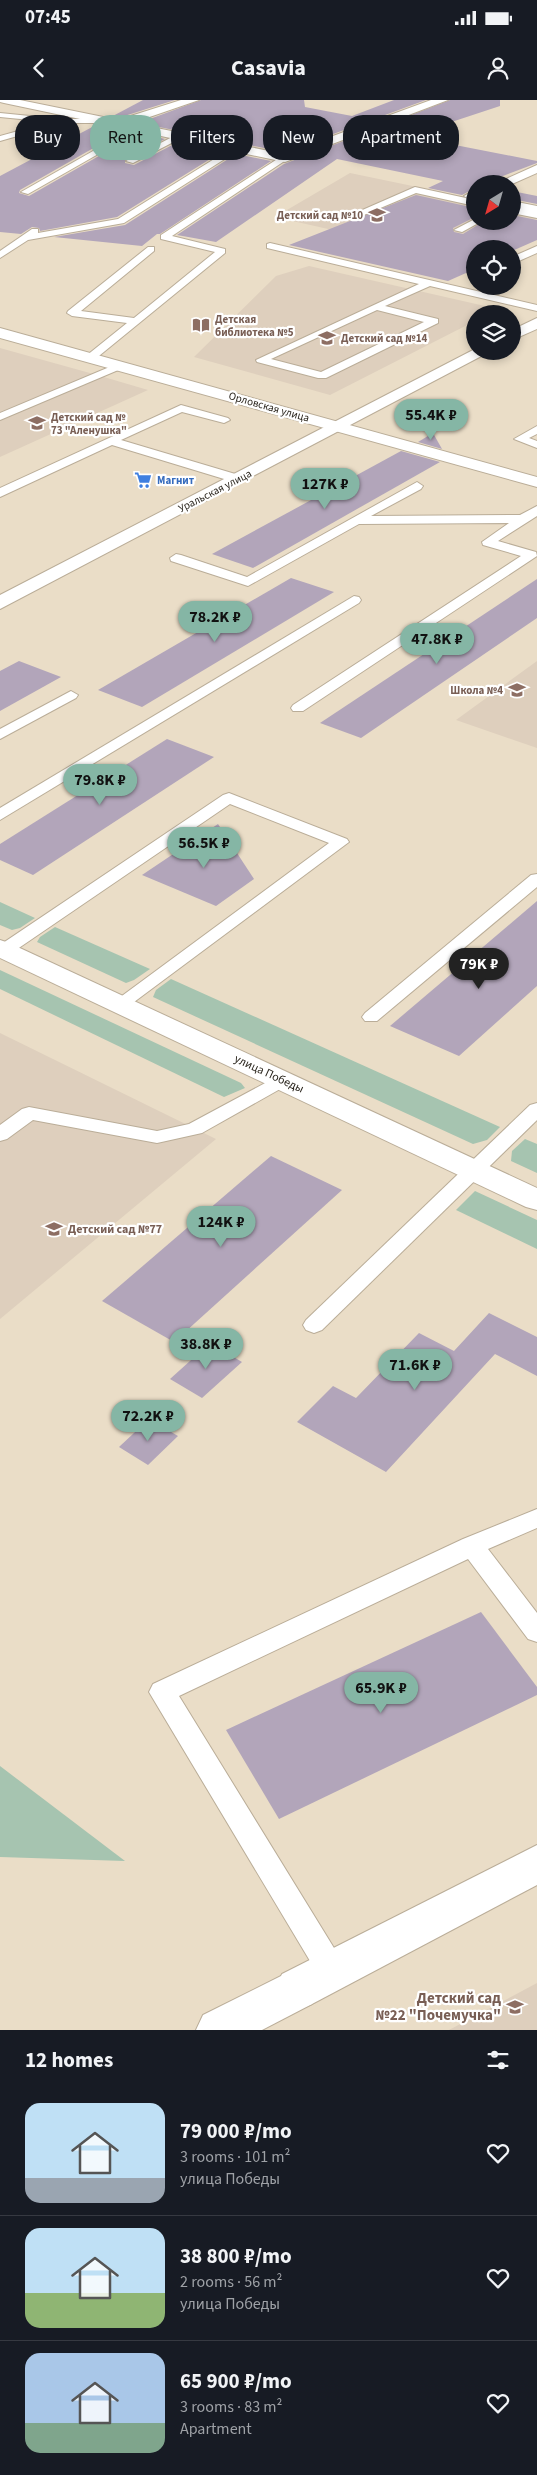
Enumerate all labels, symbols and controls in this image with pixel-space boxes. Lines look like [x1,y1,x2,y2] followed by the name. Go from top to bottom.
[25,4,71,31] text: 07:45
[231,52,306,84] text: Casavia
[25,54,53,82] icon: back
[484,54,512,82] icon: person
[15,115,80,160] chip: Buy
[90,115,161,160] chip: Rent
[171,115,253,160] chip: Filters
[263,115,333,160] chip: New
[343,115,459,160] chip: Apartment
[466,175,521,230] north arrow
[466,175,521,360] map controls
[367,205,387,225] school or university icon: Детский сад №10
[277,208,363,223] place label: Детский сад №10
[466,240,521,295] button: locate
[466,305,521,360] button: layers
[215,312,294,340] place label: Детская библиотека №5
[191,315,211,335] library icon: Детская библиотека №5
[317,328,337,348] school or university icon: Детский сад №14
[341,331,427,346] place label: Детский сад №14
[227,388,311,426] street label: Орловская улица
[385,398,477,441] pin: 55.4K ₽
[405,404,457,426] text: 55.4K ₽
[51,410,127,438] place label: Детский сад № 73 "Аленушка"
[27,413,47,433] school or university icon: Детский сад № 73 "Аленушка"
[176,466,254,516] street label: Уральская улица
[284,468,366,510] pin: 127K ₽
[133,470,153,490] supermarket icon: Магнит
[157,473,195,488] place label: Магнит
[302,473,348,495] text: 127K ₽
[169,600,261,643] pin: 78.2K ₽
[189,606,241,628] text: 78.2K ₽
[391,622,483,665] pin: 47.8K ₽
[411,628,463,650] text: 47.8K ₽
[507,680,527,700] school or university icon: Школа №4
[450,683,503,698] place label: Школа №4
[54,764,146,806] pin: 79.8K ₽
[74,769,126,791] text: 79.8K ₽
[158,826,250,869] pin: 56.5K ₽
[178,832,230,854] text: 56.5K ₽
[444,948,514,990] pin: 79K ₽
[460,953,498,975] text: 79K ₽
[231,1050,307,1098] street label: улица Победы
[180,1206,262,1248] pin: 124K ₽
[198,1211,244,1233] text: 124K ₽
[44,1219,64,1239] school or university icon: Детский сад №77
[68,1221,162,1238] place label: Детский сад №77
[160,1328,252,1370] pin: 38.8K ₽
[180,1333,232,1355] text: 38.8K ₽
[369,1348,461,1391] pin: 71.6K ₽
[389,1354,441,1376] text: 71.6K ₽
[102,1400,194,1442] pin: 72.2K ₽
[122,1405,174,1427] text: 72.2K ₽
[335,1672,427,1714] pin: 65.9K ₽
[355,1677,407,1699] text: 65.9K ₽
[375,1988,501,2026] place label: Детский сад №22 "Почемучка"
[505,1997,525,2017] school or university icon: Детский сад №22 "Почемучка"
[25,2045,113,2075] text: 12 homes
[484,2046,512,2074] icon: filters
[180,2116,292,2146] text: 79 000 ₽/mo
[65,2123,125,2183] icon: home
[484,2139,512,2167] icon: heart
[180,2146,290,2168] text: 3 rooms · 101 m²
[180,2168,280,2190] text: улица Победы
[180,2241,292,2271] text: 38 800 ₽/mo
[65,2248,125,2308] icon: home
[484,2264,512,2292] icon: heart
[180,2271,282,2293] text: 2 rooms · 56 m²
[180,2293,280,2315] text: улица Победы
[180,2366,292,2396] text: 65 900 ₽/mo
[65,2373,125,2433] icon: home
[484,2389,512,2417] icon: heart
[180,2396,282,2418] text: 3 rooms · 83 m²
[180,2418,252,2440] text: Apartment

